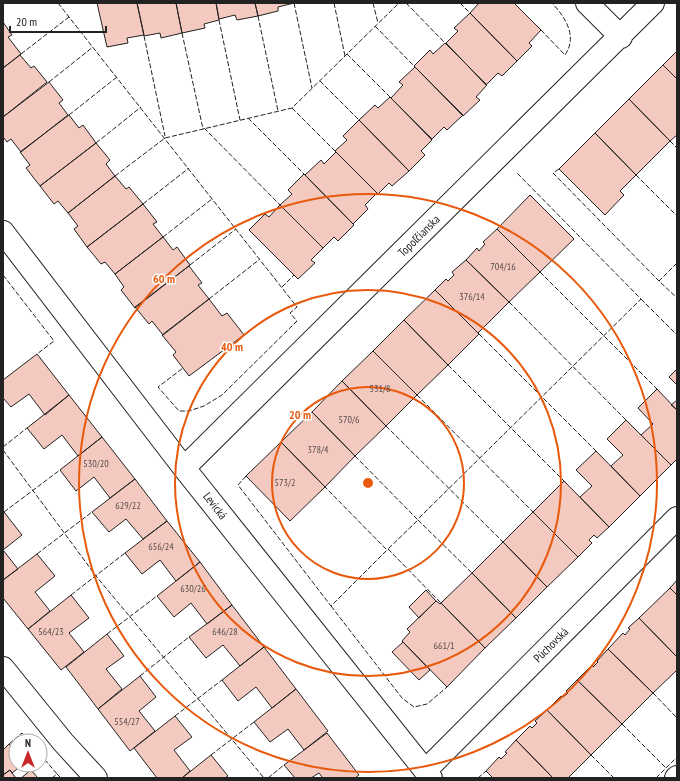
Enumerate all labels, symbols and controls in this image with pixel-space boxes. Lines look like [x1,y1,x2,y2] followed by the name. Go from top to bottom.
[10,8,106,34] scale bar
[16,14,37,29] text: 20 m
[395,211,443,260] street label: Topoľčianska
[490,260,516,273] house number: 704/16
[153,271,175,286] text: 60 m
[459,290,485,303] house number: 376/14
[221,339,243,354] text: 40 m
[370,382,390,395] house number: 531/8
[289,407,311,422] text: 20 m
[339,413,360,426] house number: 570/6
[308,443,329,456] house number: 378/4
[83,457,109,470] house number: 530/20
[275,476,295,489] house number: 573/2
[361,476,375,490] centre of rings
[200,489,231,522] street label: Levická
[115,499,141,512] house number: 629/22
[148,540,174,553] house number: 656/24
[180,582,206,595] house number: 630/26
[530,624,571,665] street label: Púchovská
[38,625,64,638] house number: 564/23
[212,625,238,638] house number: 646/28
[434,639,454,652] house number: 661/1
[114,715,140,728] house number: 554/27
[8,733,48,773] north arrow
[25,736,31,750] text: N

